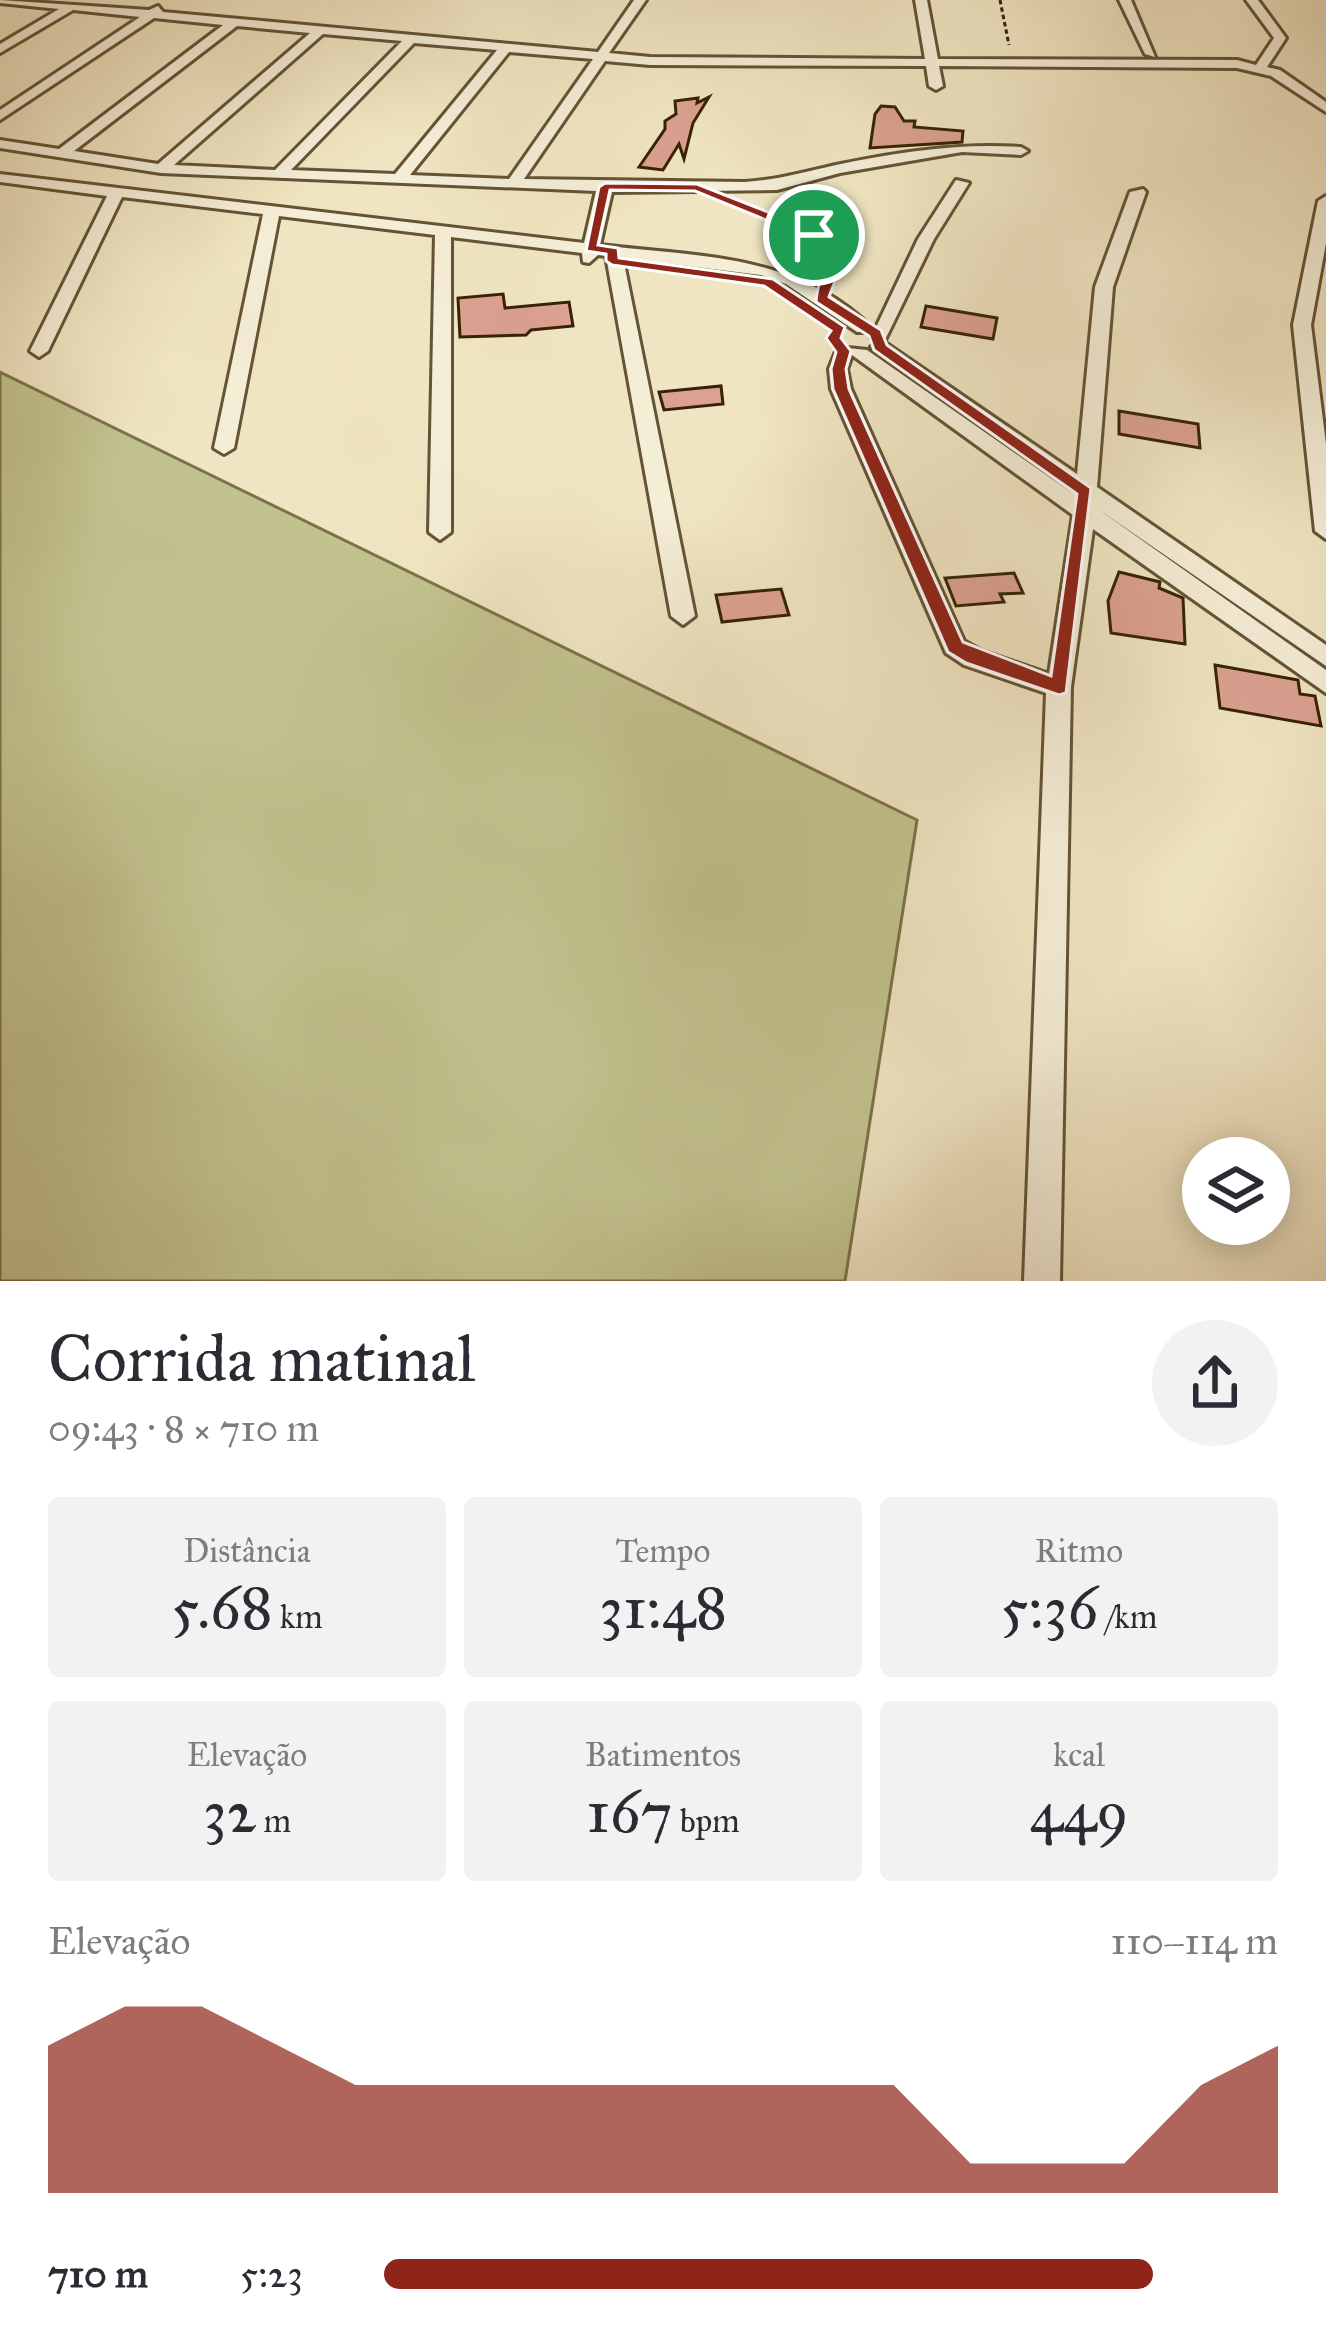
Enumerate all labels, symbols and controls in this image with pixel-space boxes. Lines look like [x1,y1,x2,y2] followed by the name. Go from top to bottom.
[763,184,865,286] pin
[781,202,847,268] icon: arrive
[1182,1137,1290,1245] map controls
[1182,1137,1290,1245] button: layers
[48,1318,475,1399] text: Corrida matinal
[1152,1320,1278,1446] button: share
[48,1404,319,1452] text: 09:43 · 8 × 710 m
[183,1531,311,1571] text: Distância
[616,1531,710,1571] text: Tempo
[1035,1531,1123,1571] text: Ritmo
[171,1571,273,1644] text: 5.68
[599,1571,727,1644] text: 31:48
[1001,1571,1098,1644] text: 5:36
[273,1597,323,1637] text: km
[1098,1597,1157,1637] text: /km
[187,1735,307,1775] text: Elevação
[585,1735,741,1775] text: Batimentos
[1053,1735,1105,1775] text: kcal
[203,1775,256,1848] text: 32
[586,1775,673,1848] text: 167
[1029,1775,1129,1848] text: 449
[256,1801,291,1841] text: m
[673,1801,740,1841] text: bpm
[48,1917,190,1965] text: Elevação
[1111,1917,1278,1965] text: 110–114 m
[48,2250,148,2298] text: 710 m
[240,2250,303,2298] text: 5:23

